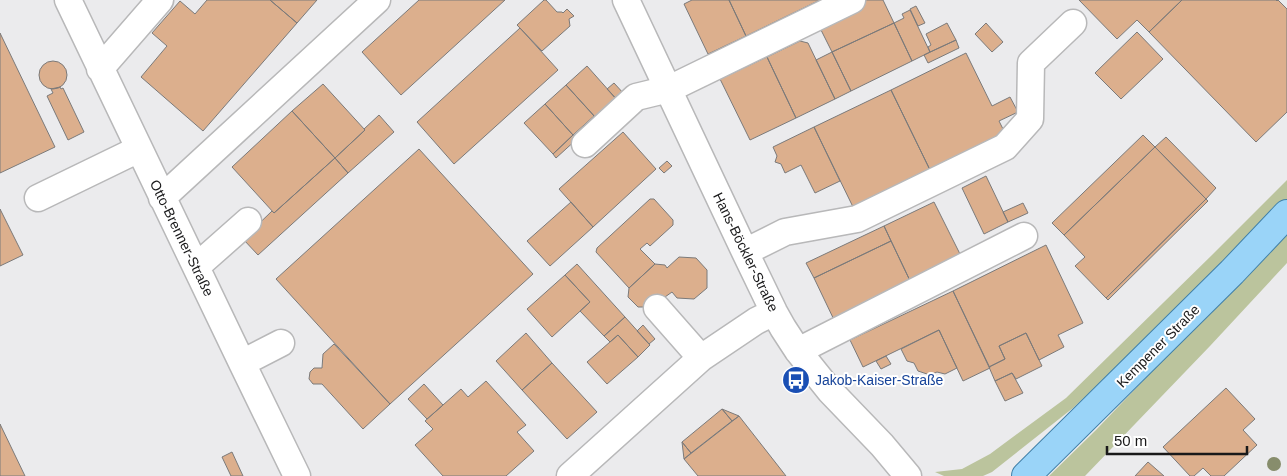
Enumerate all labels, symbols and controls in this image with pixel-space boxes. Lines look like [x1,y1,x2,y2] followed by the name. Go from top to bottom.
[147,177,217,299] street label: Otto-Brenner-Straße
[710,190,782,314] street label: Hans-Böckler-Straße
[1113,301,1203,391] street label: Kempener Straße
[781,365,811,395] bus stop icon: Jakob-Kaiser-Straße
[815,372,944,388] place label: Jakob-Kaiser-Straße
[1107,424,1247,456] scale bar
[1114,432,1147,449] text: 50 m

